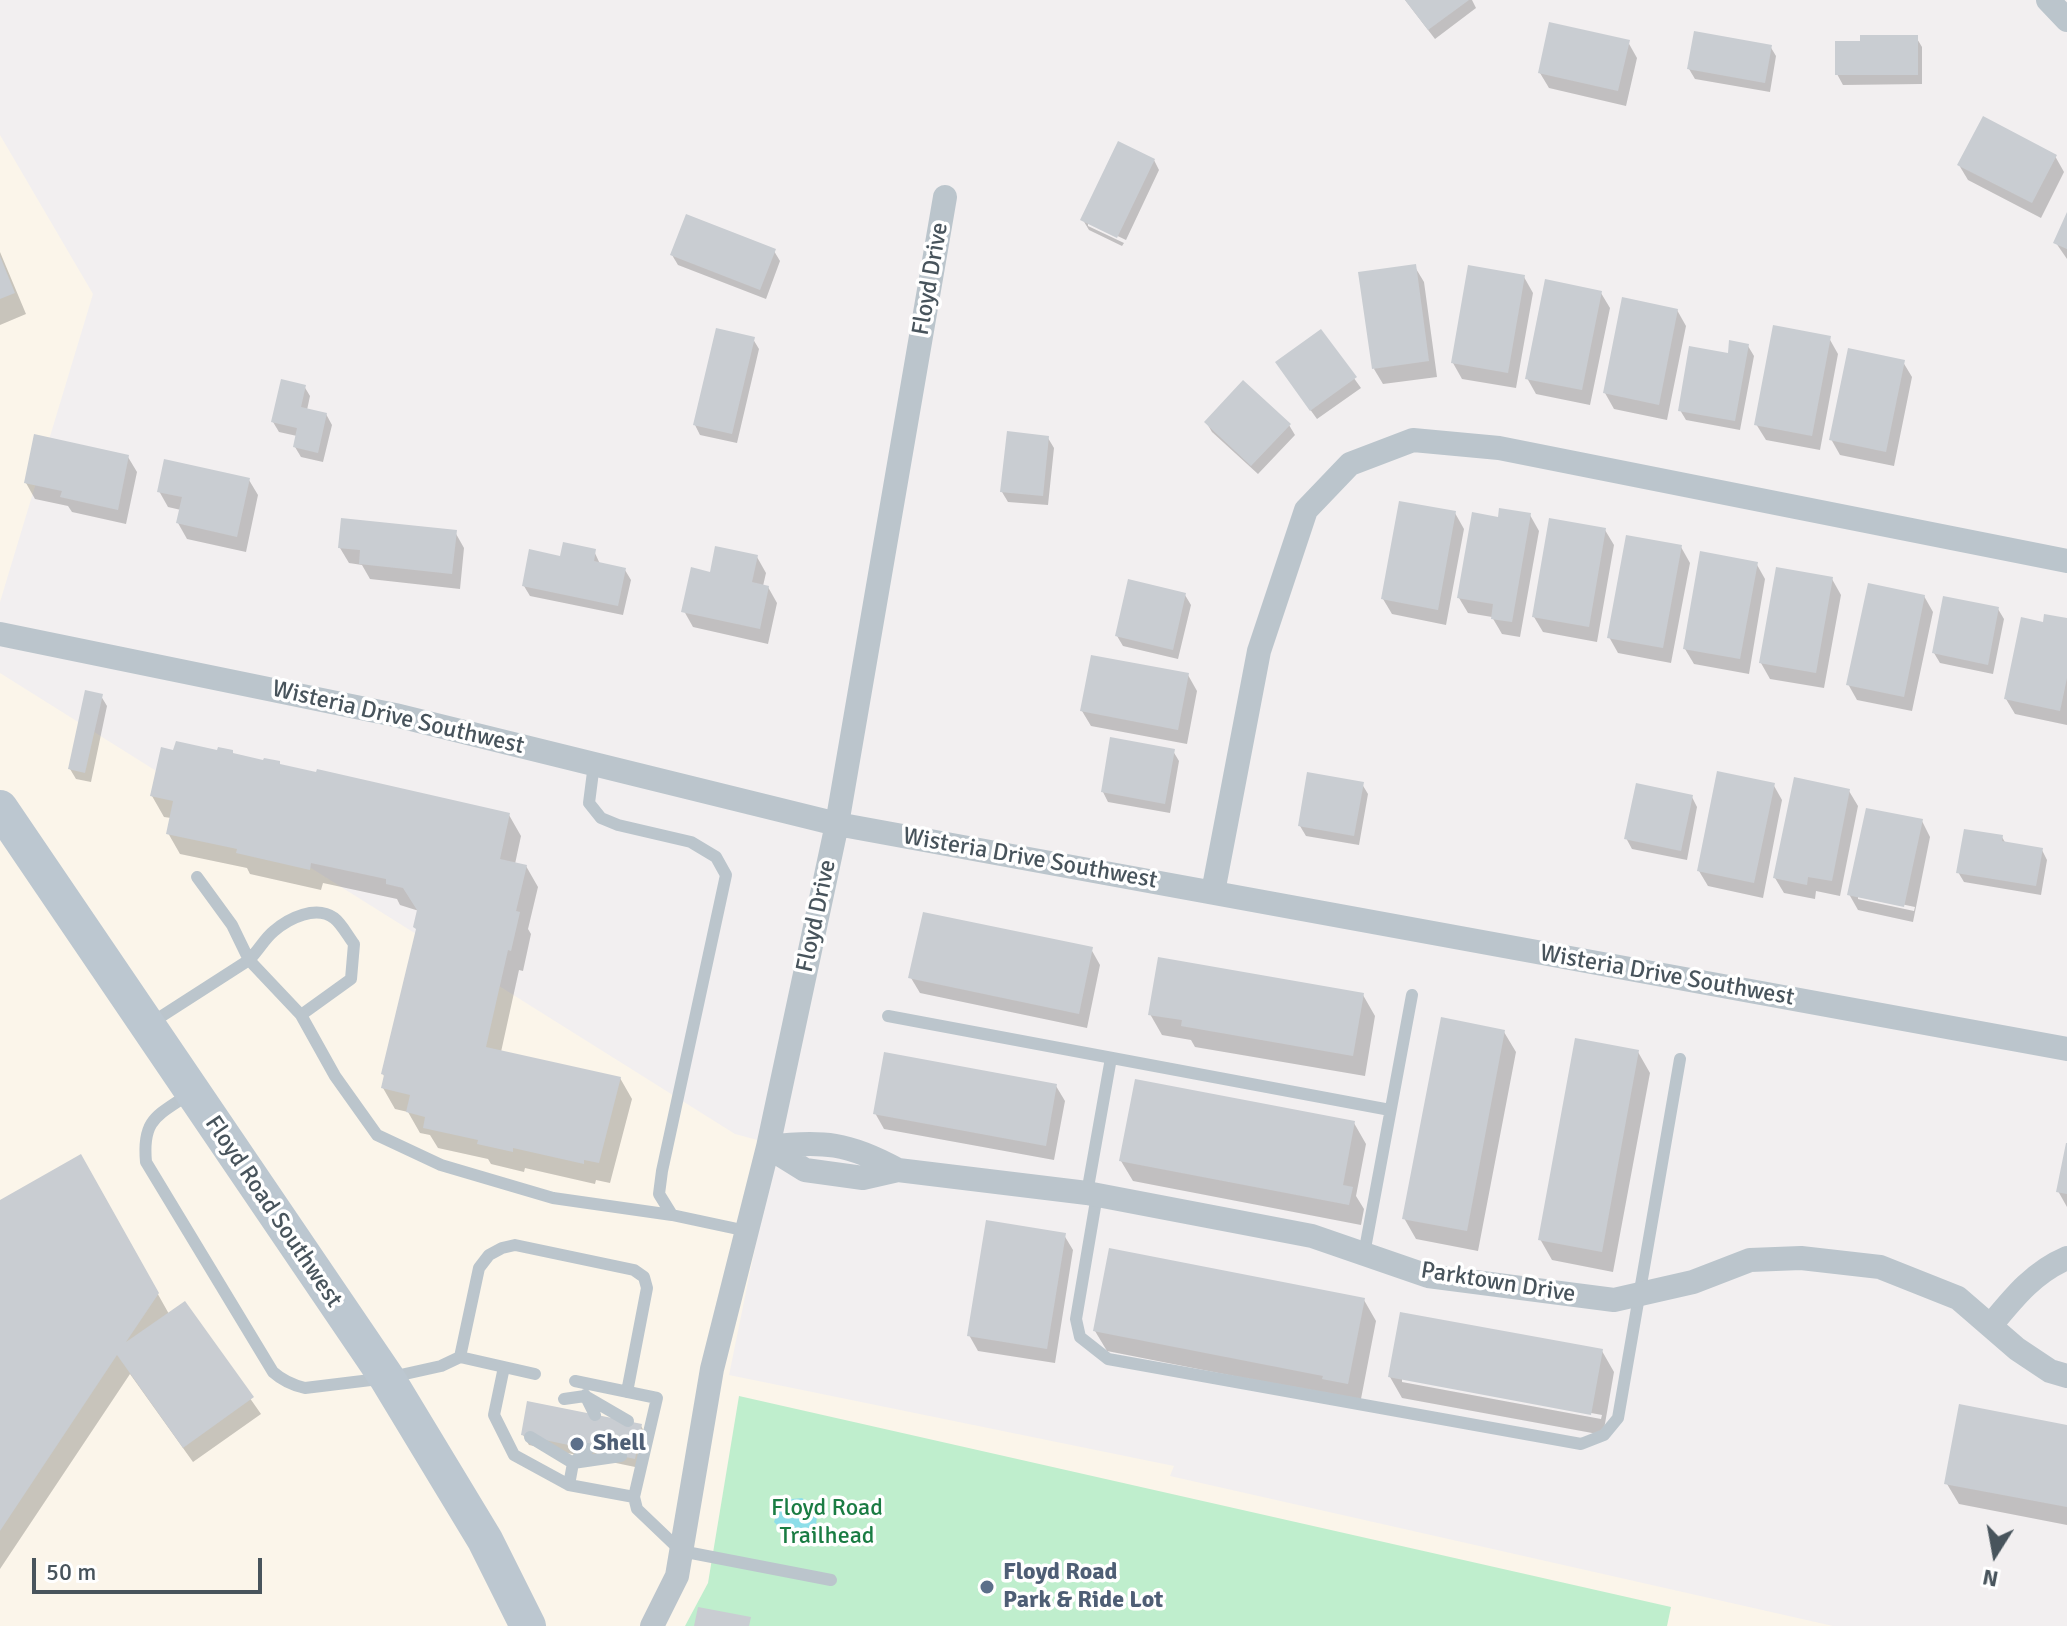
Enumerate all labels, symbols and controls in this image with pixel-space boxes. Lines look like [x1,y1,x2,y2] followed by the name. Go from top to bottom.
[907,220,955,338] street label: Floyd Drive
[269,675,527,761] street label: Wisteria Drive Southwest
[901,822,1159,896] street label: Wisteria Drive Southwest
[791,857,843,975] street label: Floyd Drive
[1538,939,1796,1013] street label: Wisteria Drive Southwest
[198,1111,348,1313] street label: Floyd Road Southwest
[1419,1257,1577,1309] street label: Parktown Drive
[593,1430,646,1458] place label: Shell
[568,1435,586,1453] marker: Shell
[771,1495,883,1551] park label: Floyd Road Trailhead
[1955,1514,2035,1594] north arrow
[36,1542,266,1592] scale bar
[46,1557,96,1587] text: 50 m
[1003,1559,1163,1615] place label: Floyd Road Park & Ride Lot
[1980,1563,2000,1593] text: N
[978,1578,996,1596] marker: Floyd Road Park & Ride Lot

